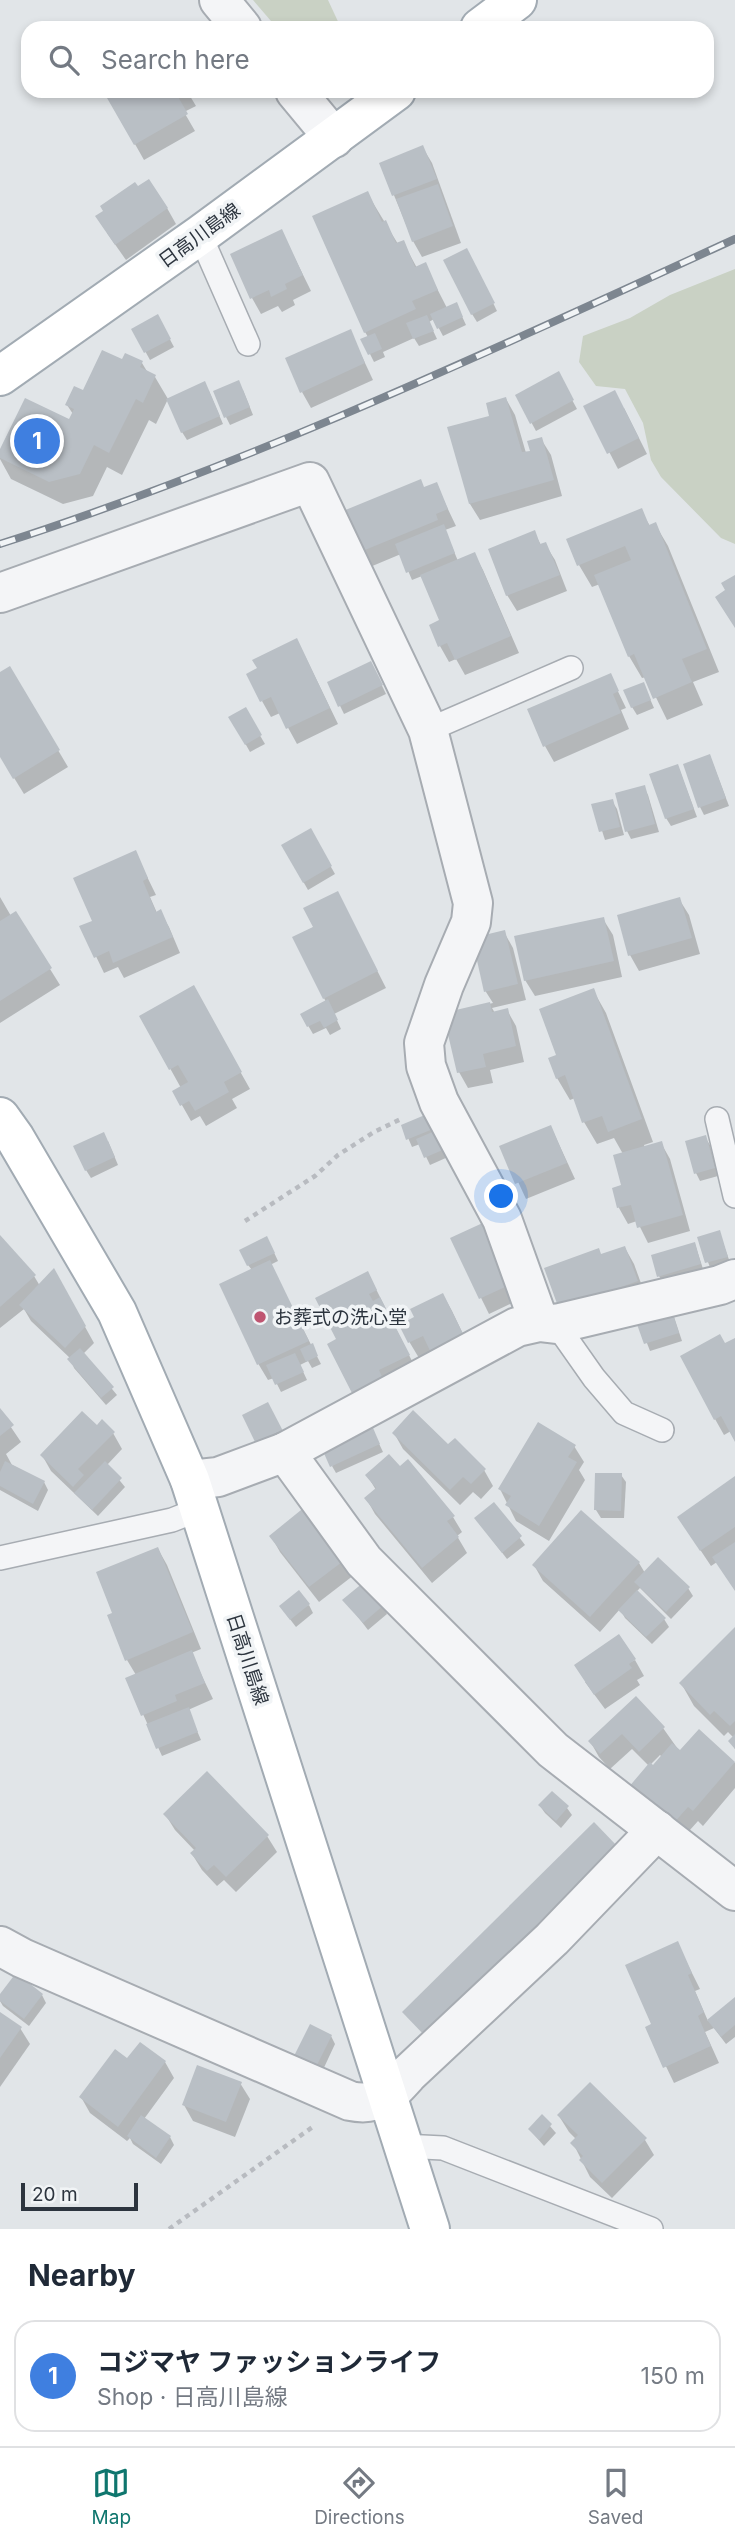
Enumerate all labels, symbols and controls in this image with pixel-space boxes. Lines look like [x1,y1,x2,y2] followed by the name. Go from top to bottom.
[21,21,714,98] search box
[45,41,83,79] icon: search
[101,44,250,75] text: Search here
[154,198,244,273] street label: 日高川島線
[14,415,60,467] pin: 1
[484,1179,518,1213] your location
[274,1306,407,1329] place label: お葬式の洗心堂
[252,1309,268,1325] marker: お葬式の洗心堂
[222,1610,273,1708] street label: 日高川島線
[21,2180,138,2212] scale bar
[32,2183,78,2206] text: 20 m
[28,2257,136,2293] text: Nearby
[97,2346,441,2377] text: コジマヤ ファッションライフ
[48,2362,58,2390] text: 1
[641,2362,705,2390] text: 150 m
[97,2383,288,2411] text: Shop · 日高川島線
[92,2464,131,2529] tab: Map
[314,2464,405,2529] tab: Directions
[588,2464,643,2529] tab: Saved

